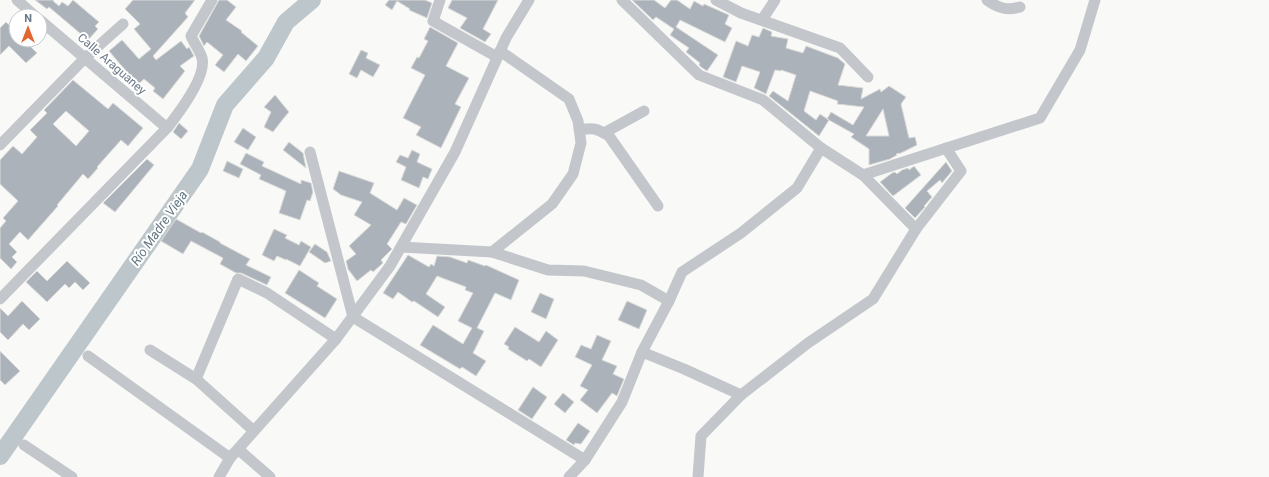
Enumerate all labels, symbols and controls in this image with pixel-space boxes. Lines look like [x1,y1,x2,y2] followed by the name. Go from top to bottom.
[8,8,48,48] north arrow
[24,12,32,25] text: N
[75,30,149,98] street label: Calle Araguaney
[128,188,190,268] water label: Río Madre Vieja

